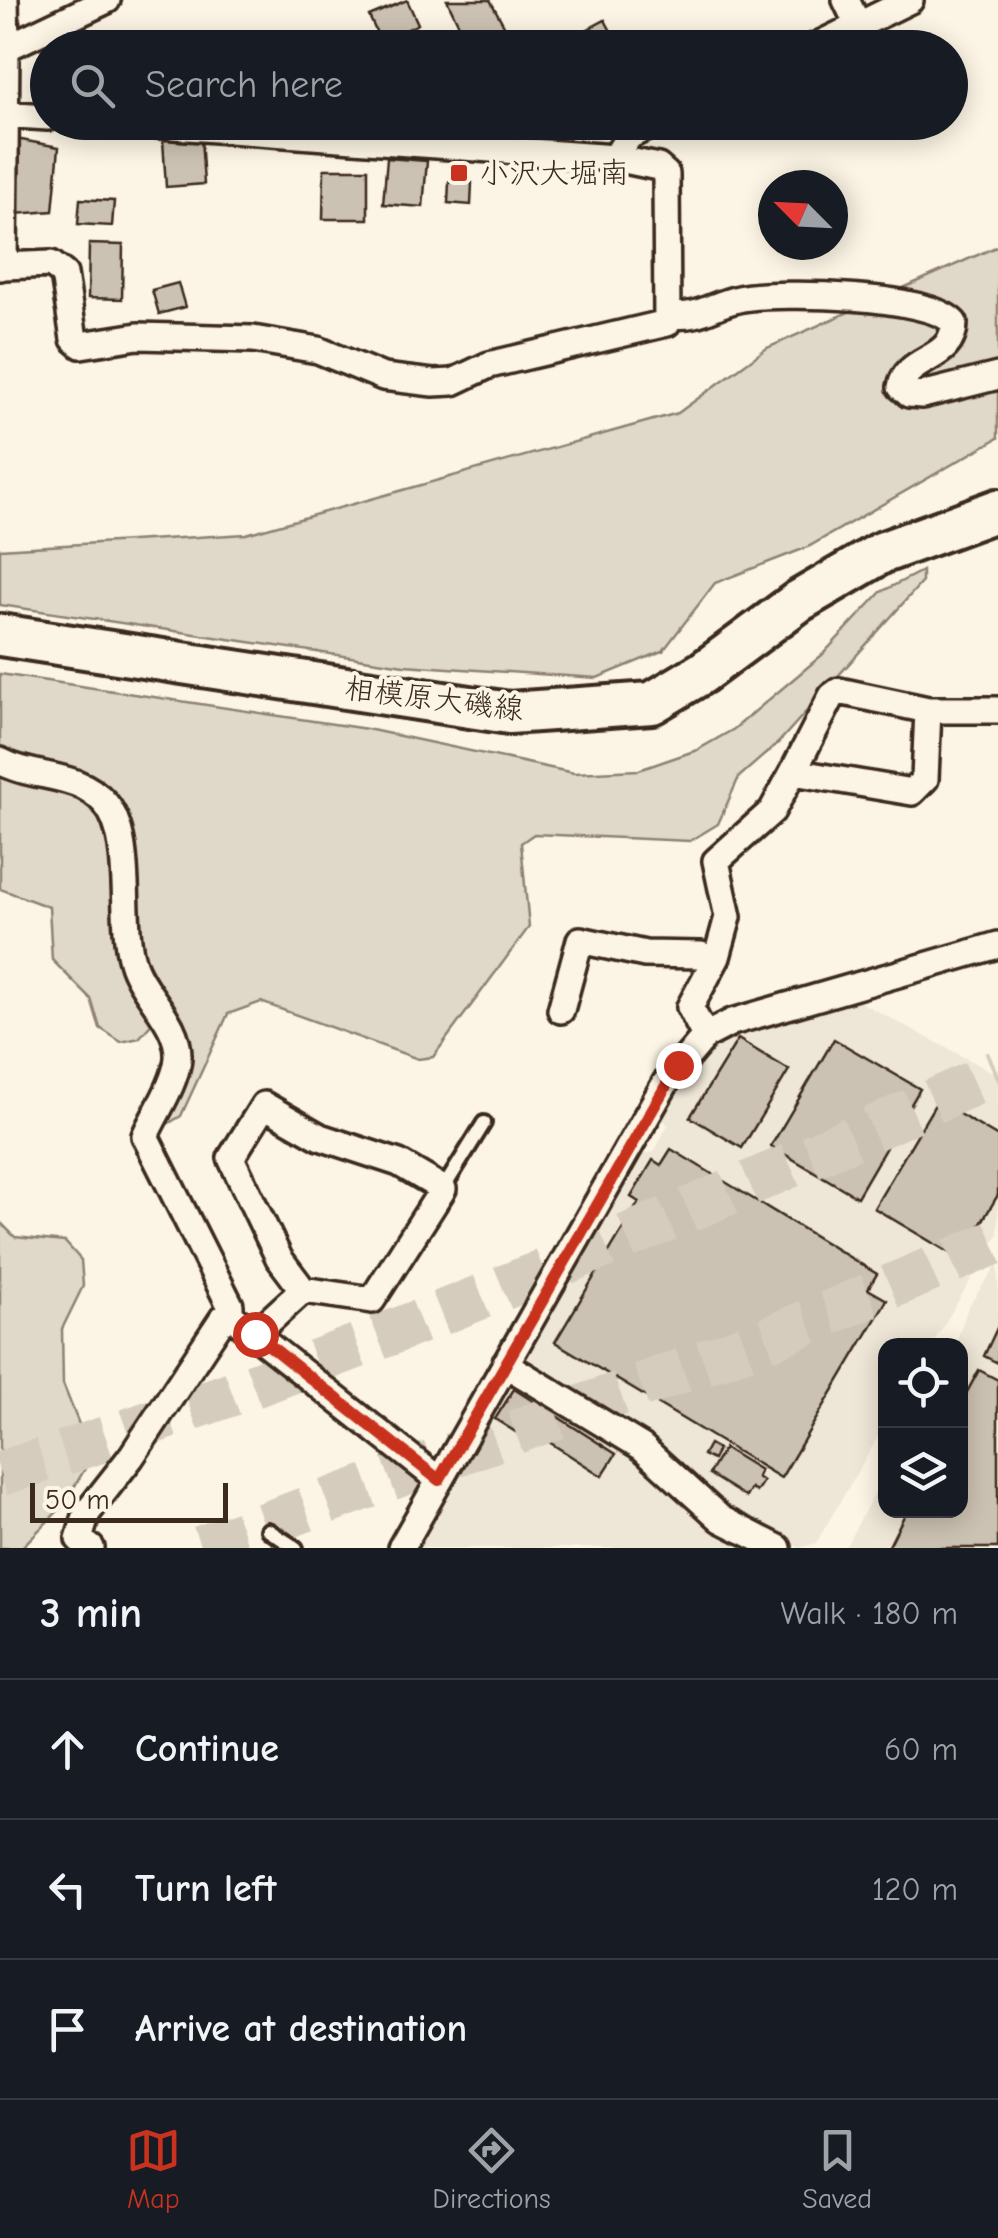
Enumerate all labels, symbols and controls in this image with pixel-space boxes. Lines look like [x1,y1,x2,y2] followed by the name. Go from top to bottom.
[30,30,968,140] search box
[65,58,120,113] icon: search
[145,63,343,107] text: Search here
[479,156,629,191] place label: 小沢大堀南
[448,162,470,184] marker: 小沢大堀南
[758,170,848,260] north arrow
[343,671,525,727] street label: 相模原大磯線
[656,1043,702,1089] route end
[233,1312,279,1358] route start
[878,1338,968,1518] map controls
[878,1338,968,1428] button: locate
[878,1428,968,1518] button: layers
[30,1478,228,1522] scale bar
[45,1484,110,1516] text: 50 m
[40,1589,142,1638] text: 3 min
[781,1595,958,1632] text: Walk · 180 m
[40,1722,95,1777] icon: ahead
[135,1727,279,1771] text: Continue
[884,1731,958,1768] text: 60 m
[40,1862,95,1917] icon: left
[135,1867,276,1911] text: Turn left
[872,1871,958,1908] text: 120 m
[40,2002,95,2057] icon: arrive
[135,2007,467,2051] text: Arrive at destination
[126,2123,181,2215] tab: Map
[432,2123,551,2215] tab: Directions
[802,2123,872,2215] tab: Saved

